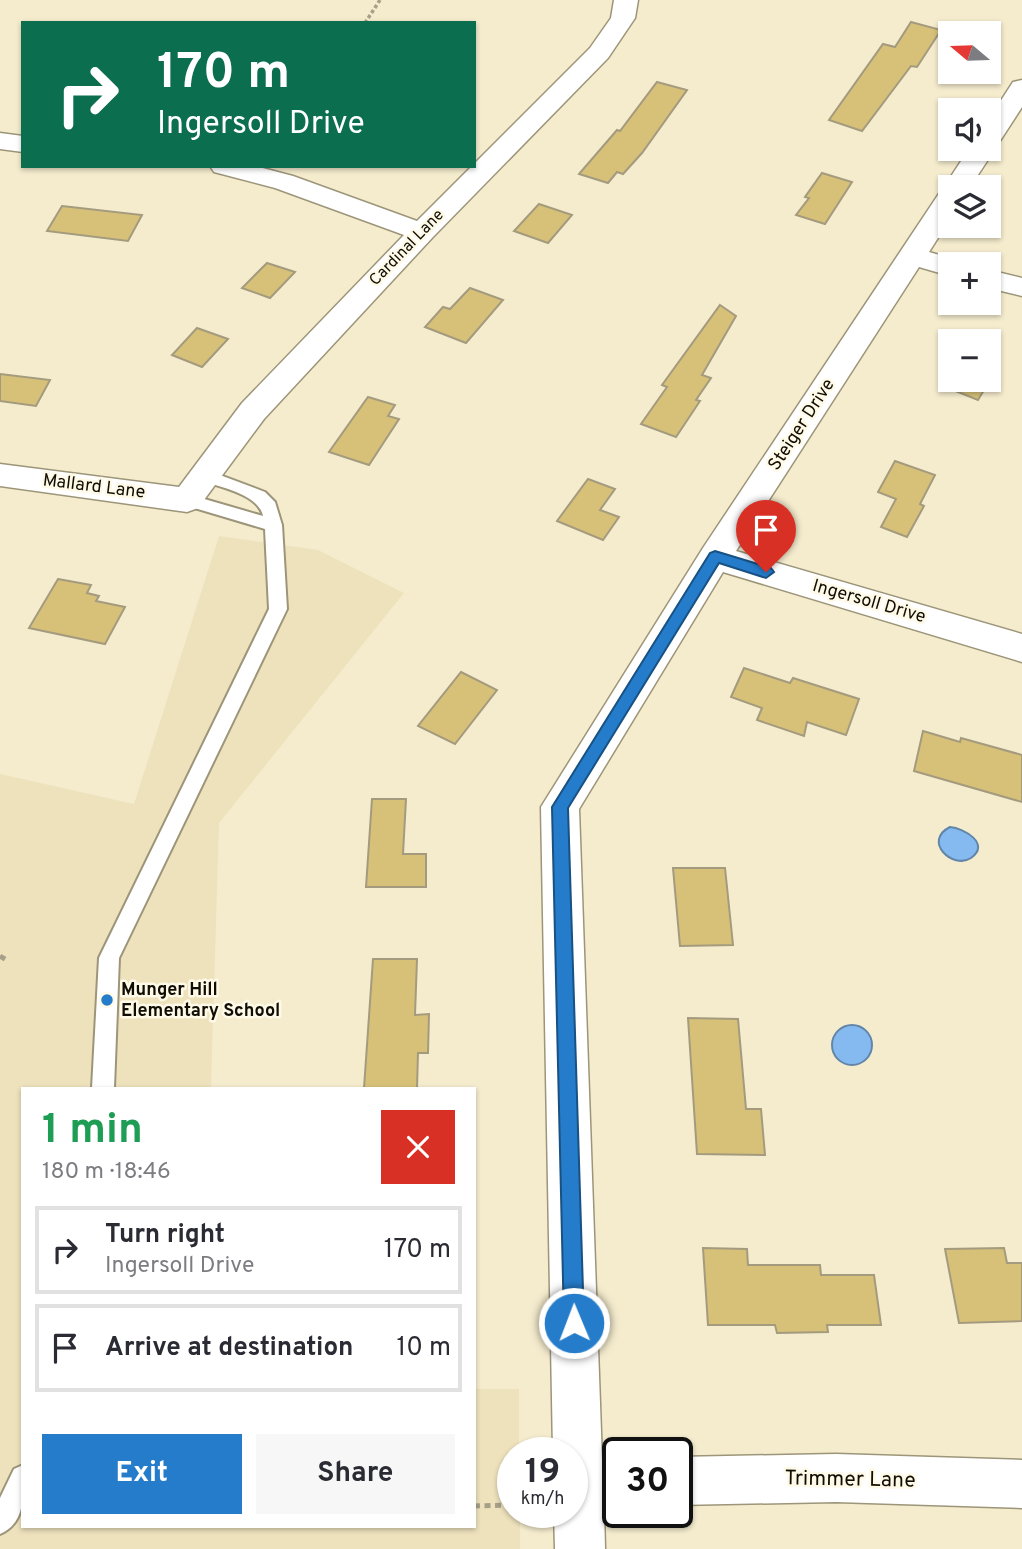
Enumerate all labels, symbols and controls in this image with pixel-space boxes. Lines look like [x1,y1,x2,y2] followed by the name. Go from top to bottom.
[938,21,1001,84] north arrow
[938,21,1001,392] map controls
[157,44,290,106] text: 170 m
[42,49,133,140] icon: right
[938,98,1001,161] button: sound
[157,105,365,145] text: Ingersoll Drive
[938,175,1001,238] button: layers
[366,206,448,290] street label: Cardinal Lane
[938,252,1001,315] button: +
[938,329,1001,392] button: −
[764,375,840,475] street label: Steiger Drive
[41,469,147,505] street label: Mallard Lane
[736,500,796,572] pin
[747,511,785,549] icon: arrive
[810,575,928,629] street label: Ingersoll Drive
[121,979,280,1023] place label: Munger Hill Elementary School
[99,992,115,1008] marker: Munger Hill Elementary School
[42,1105,143,1158] text: 1 min
[381,1110,455,1184] button: close
[42,1158,171,1187] text: 180 m · 18:46
[105,1219,225,1252] text: Turn right
[46,1231,84,1269] icon: right
[384,1234,451,1267] text: 170 m
[105,1252,254,1281] text: Ingersoll Drive
[537,1286,611,1360] position arrow
[46,1329,84,1367] icon: arrive
[105,1332,353,1365] text: Arrive at destination
[396,1332,451,1365] text: 10 m
[42,1434,242,1514] button: Exit
[256,1434,455,1514] button: Share
[602,1437,693,1528] speed limit sign: 30
[525,1451,560,1495] text: 19
[784,1465,916,1495] street label: Trimmer Lane
[521,1488,564,1511] text: km/h

